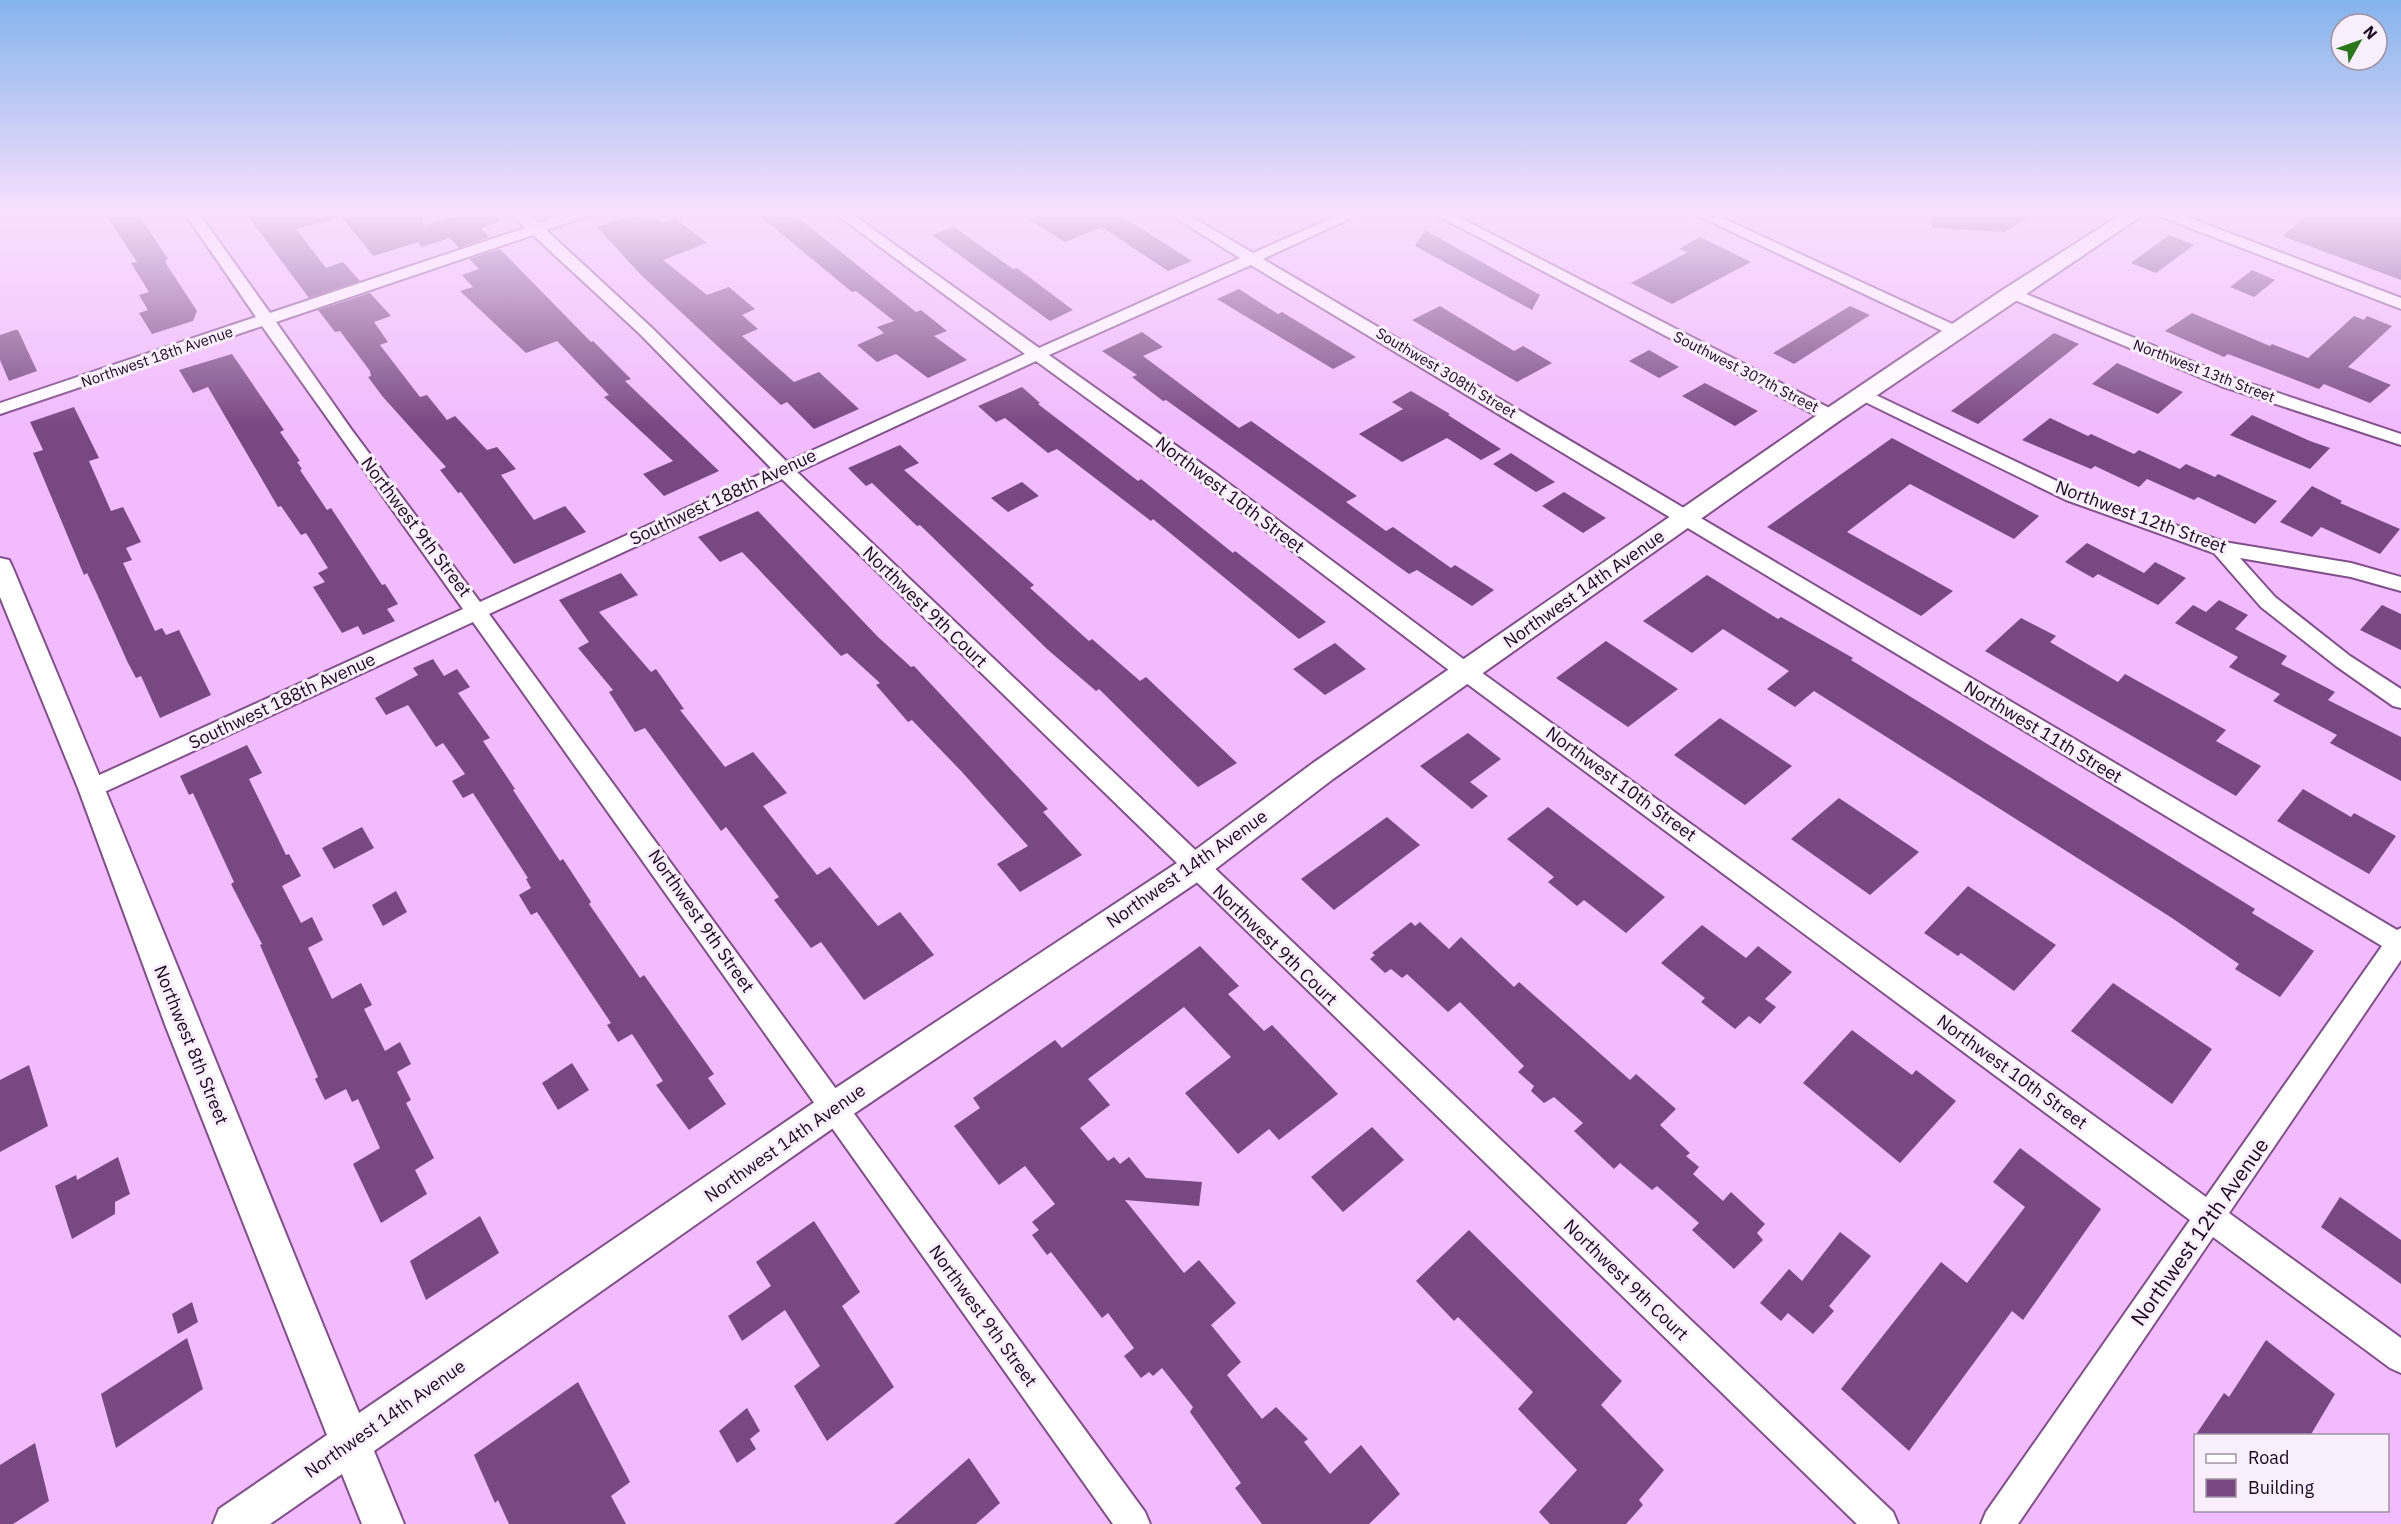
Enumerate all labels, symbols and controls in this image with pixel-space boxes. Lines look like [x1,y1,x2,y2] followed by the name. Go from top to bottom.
[2329,12,2389,72] north arrow
[2359,21,2382,43] text: N
[78,322,235,391] street label: Northwest 18th Avenue
[1373,323,1520,422] street label: Southwest 308th Street
[1670,327,1822,416] street label: Southwest 307th Street
[2131,335,2278,406] street label: Northwest 13th Street
[1151,431,1309,558] street label: Northwest 10th Street
[626,443,820,550] street label: Southwest 188th Avenue
[356,452,477,601] street label: Northwest 9th Street
[2052,475,2230,558] street label: Northwest 12th Street
[1499,524,1669,653] street label: Northwest 14th Avenue
[858,541,993,672] street label: Northwest 9th Court
[185,647,379,754] street label: Southwest 188th Avenue
[1960,675,2127,788] street label: Northwest 11th Street
[1542,721,1701,846] street label: Northwest 10th Street
[1102,804,1272,933] street label: Northwest 14th Avenue
[643,845,760,997] street label: Northwest 9th Street
[1208,879,1343,1010] street label: Northwest 9th Court
[149,962,234,1128] street label: Northwest 8th Street
[1933,1009,2092,1134] street label: Northwest 10th Street
[700,1078,870,1207] street label: Northwest 14th Avenue
[2124,1132,2275,1331] street label: Northwest 12th Avenue
[1559,1214,1694,1345] street label: Northwest 9th Court
[924,1240,1043,1391] street label: Northwest 9th Street
[300,1354,470,1483] street label: Northwest 14th Avenue
[2194,1434,2389,1512] legend
[2248,1446,2289,1469] text: Road
[2248,1476,2315,1499] text: Building

